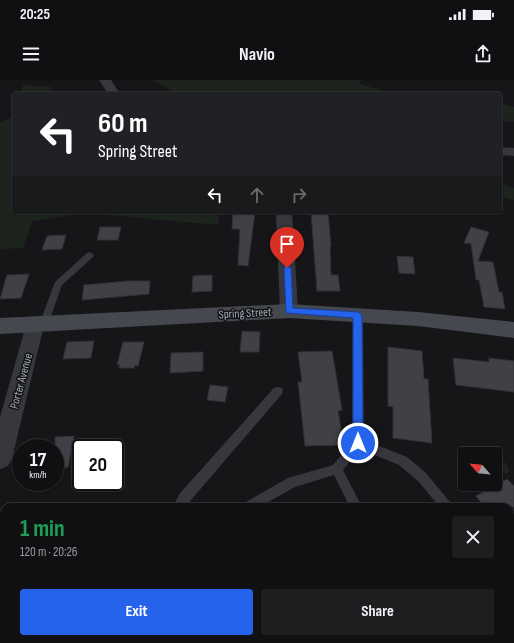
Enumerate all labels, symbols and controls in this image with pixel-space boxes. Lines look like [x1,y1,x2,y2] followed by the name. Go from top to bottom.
[20,5,50,24] text: 20:25
[20,43,42,65] icon: menu
[472,43,494,65] icon: share
[239,44,275,65] text: Navio
[98,107,147,140] text: 60 m
[32,108,84,160] icon: left
[98,141,177,162] text: Spring Street
[204,184,226,206] icon: left
[246,184,268,206] icon: ahead
[288,184,310,206] icon: right
[270,227,304,268] pin
[276,233,298,255] icon: arrive
[218,305,272,322] street label: Spring Street
[7,352,36,410] street label: Porter Avenue
[337,422,379,464] position arrow
[72,439,124,491] speed limit sign: 20
[458,447,502,491] north arrow
[458,447,502,491] map controls
[30,448,46,472] text: 17
[29,469,47,481] text: km/h
[20,514,65,543] text: 1 min
[452,516,494,558] button: close
[20,544,78,560] text: 120 m · 20:26
[20,589,253,635] button: Exit
[261,589,494,635] button: Share

